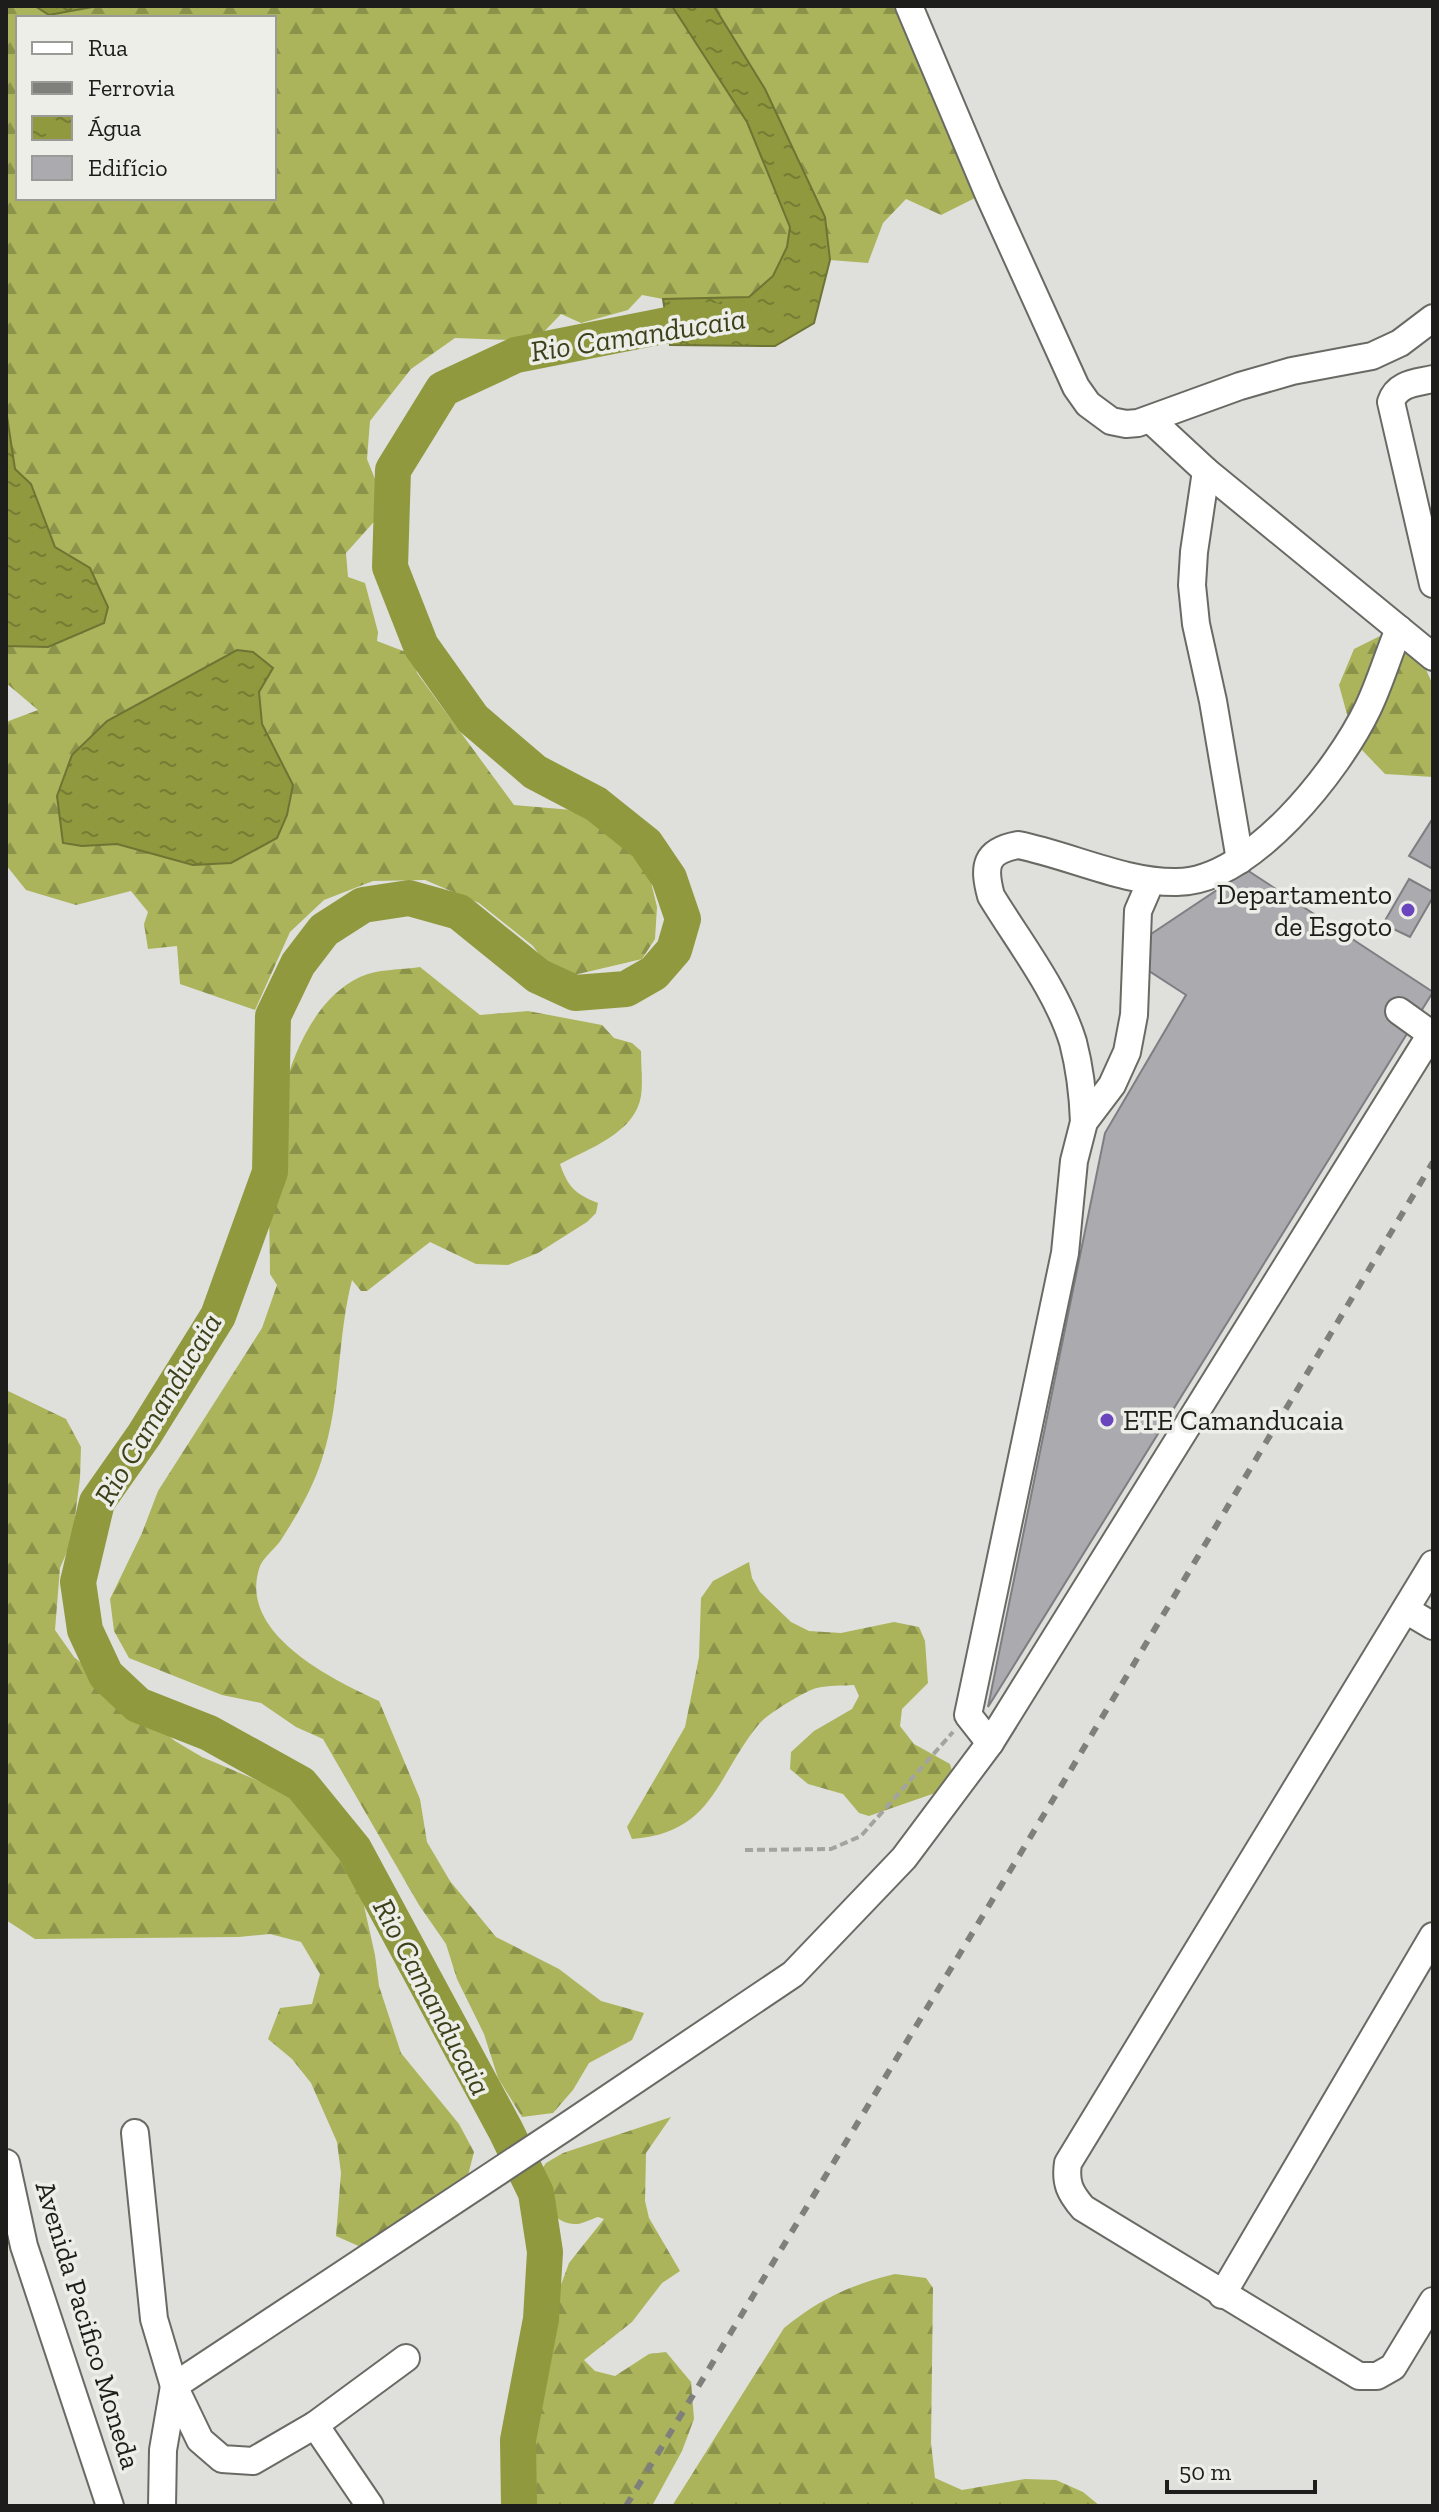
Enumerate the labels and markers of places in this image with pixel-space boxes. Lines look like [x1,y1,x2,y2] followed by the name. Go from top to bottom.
[1216,878,1392,943] place label: Departamento de Esgoto
[1399,901,1417,919] marker: Departamento de Esgoto
[1123,1404,1344,1437] place label: ETE Camanducaia
[1098,1411,1116,1429] marker: ETE Camanducaia

